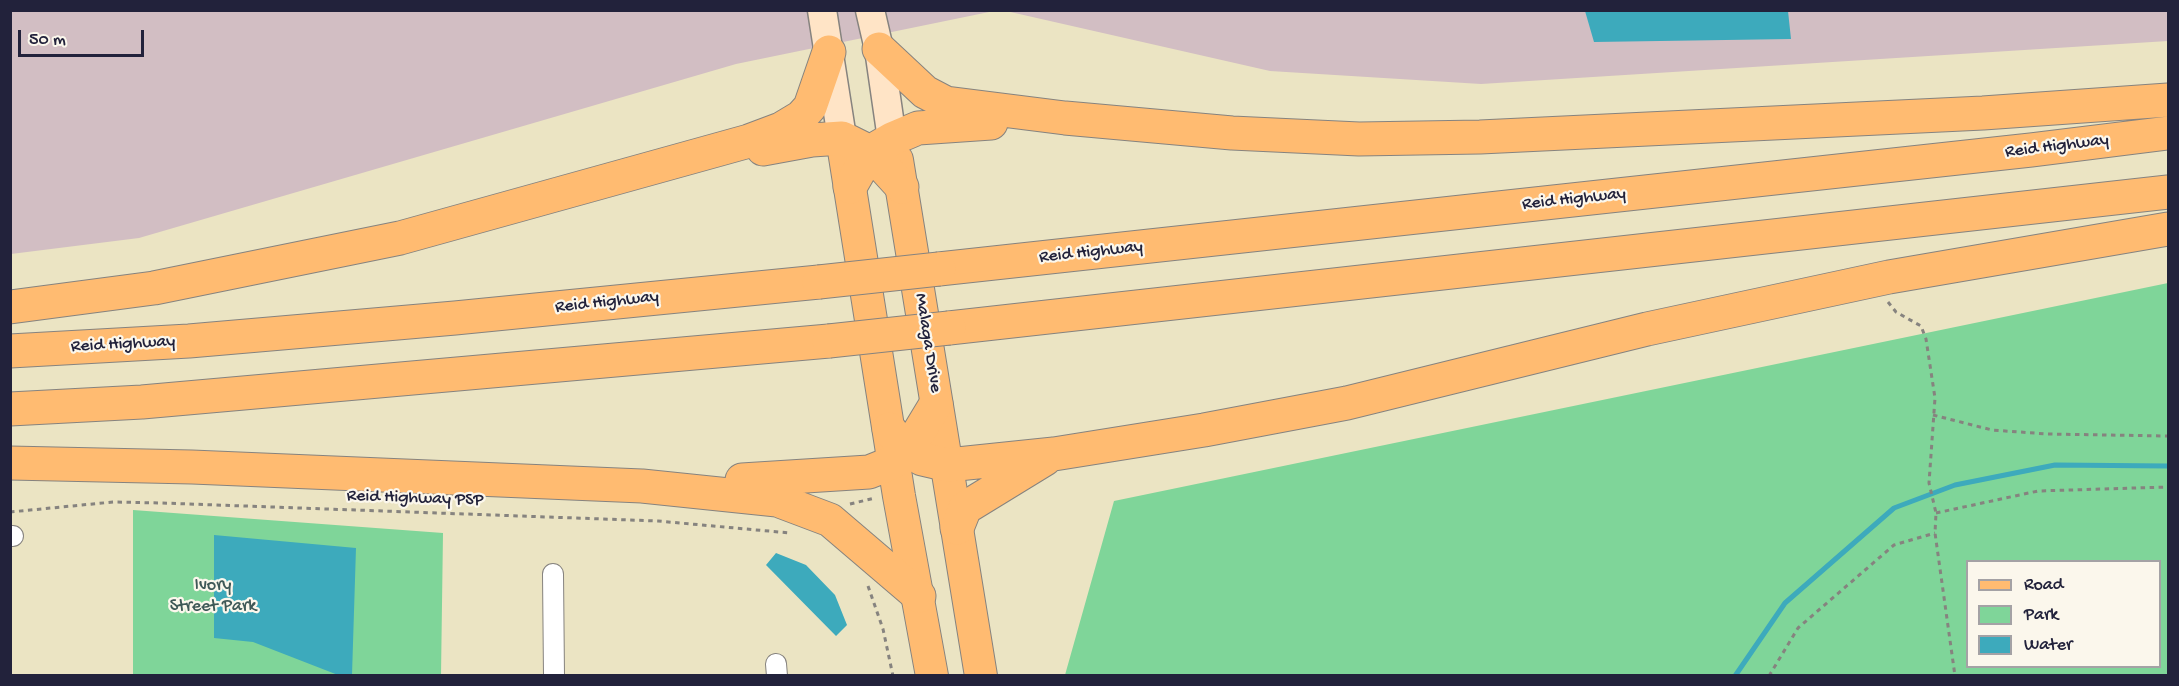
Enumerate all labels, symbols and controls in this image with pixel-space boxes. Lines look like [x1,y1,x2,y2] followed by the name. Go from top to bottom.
[21,18,147,56] scale bar
[29,30,66,51] text: 50 m
[2004,130,2110,164] street label: Reid Highway
[1521,184,1627,216] street label: Reid Highway
[1038,237,1144,269] street label: Reid Highway
[554,287,660,319] street label: Reid Highway
[908,292,946,394] street label: Malaga Drive
[70,331,176,359] street label: Reid Highway
[346,486,484,512] street label: Reid Highway PSP
[1966,560,2161,668] legend
[170,575,256,618] park label: Ivory Street Park
[2024,575,2063,596] text: Road
[2024,605,2058,626] text: Park
[2024,635,2072,656] text: Water

